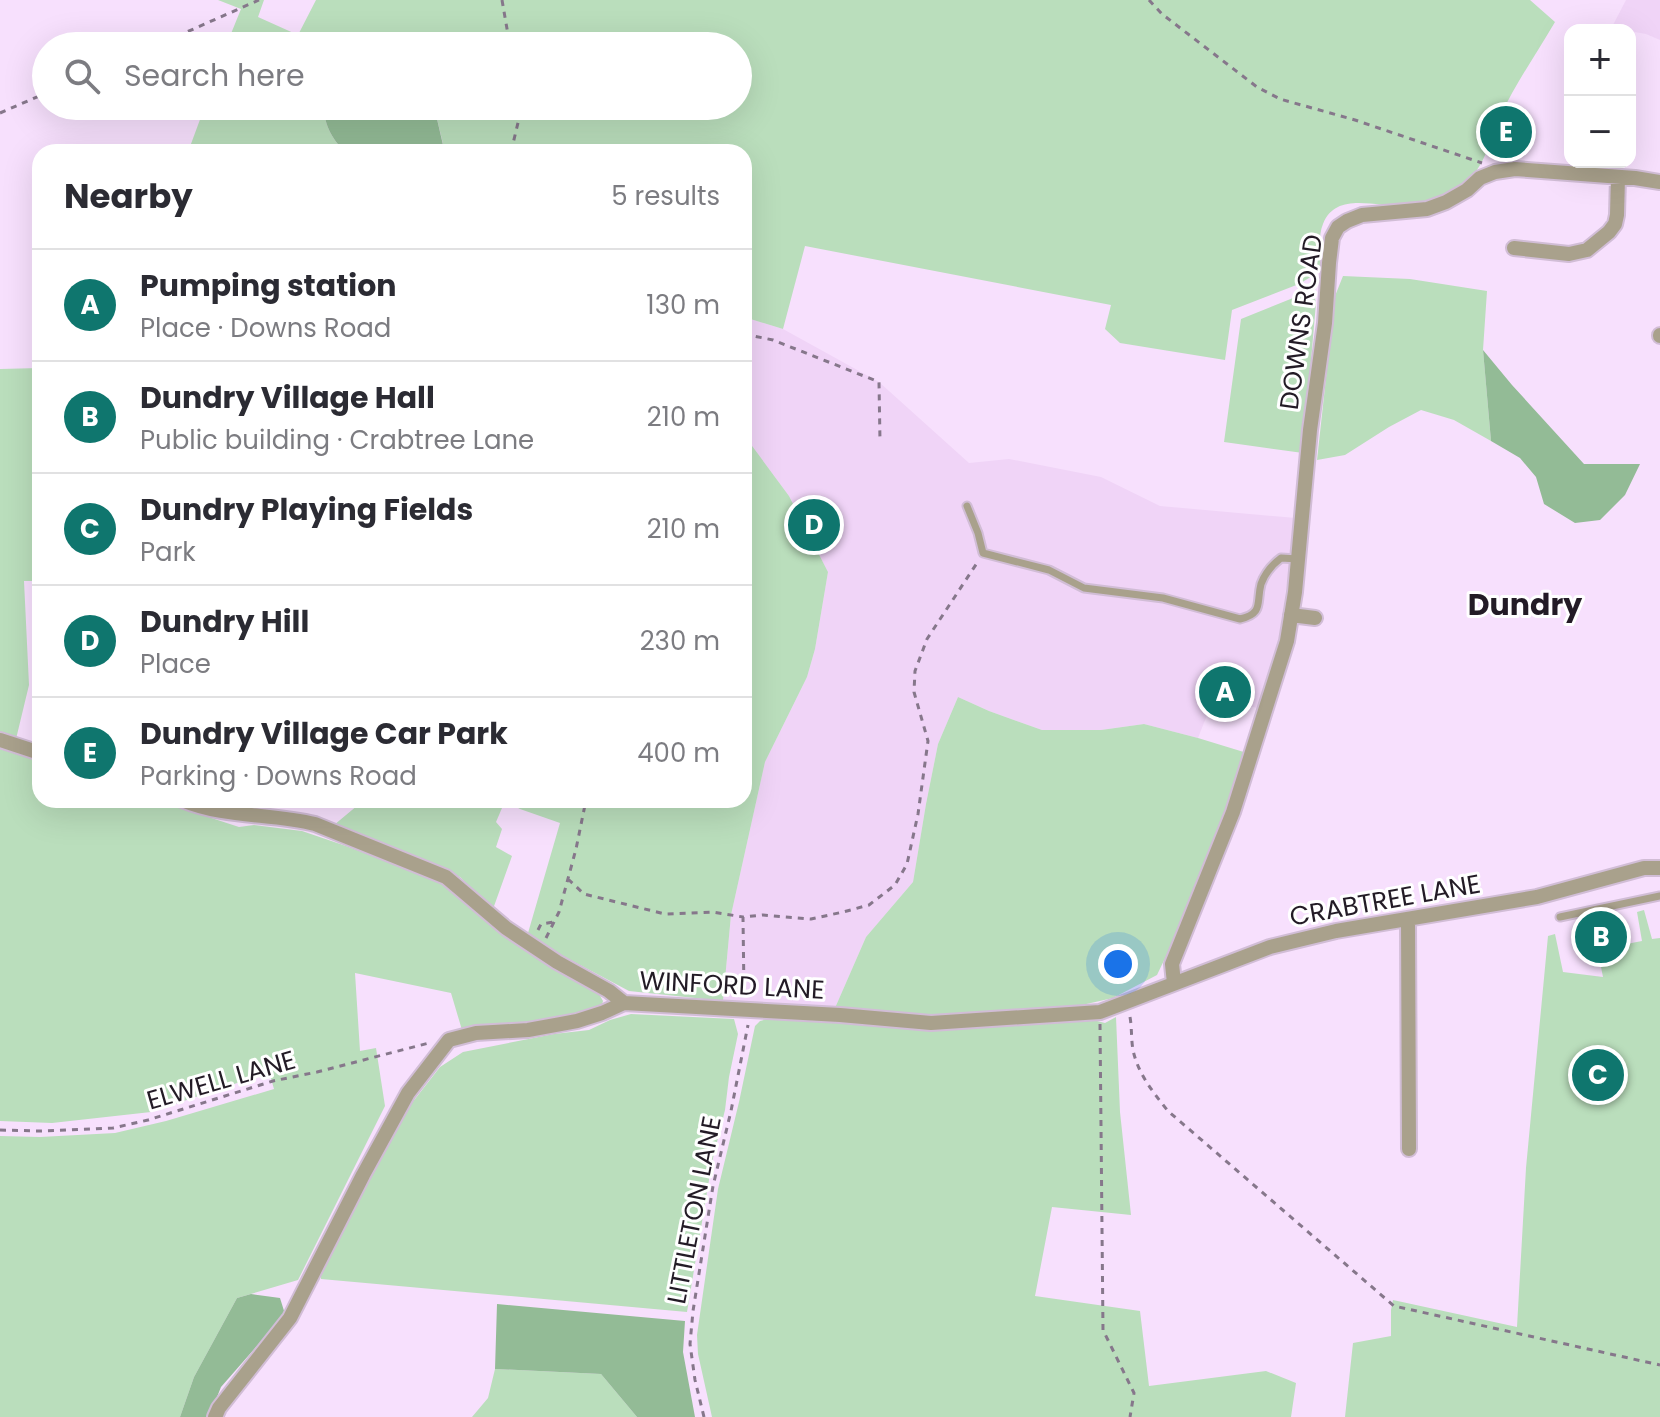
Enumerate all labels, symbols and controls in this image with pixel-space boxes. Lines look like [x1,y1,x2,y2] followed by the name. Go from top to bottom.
[1564,24,1636,168] map controls
[1564,24,1636,96] button: +
[32,32,752,120] search box
[60,54,104,98] icon: search
[124,54,305,97] text: Search here
[1564,96,1636,168] button: −
[1480,102,1532,162] pin: E
[64,172,193,220] text: Nearby
[611,178,720,214] text: 5 results
[1271,232,1331,412] street label: DOWNS ROAD
[140,264,397,307] text: Pumping station
[80,287,100,323] text: A
[646,287,720,323] text: 130 m
[140,310,391,346] text: Place · Downs Road
[140,376,435,419] text: Dundry Village Hall
[81,399,99,435] text: B
[647,399,720,435] text: 210 m
[140,422,534,458] text: Public building · Crabtree Lane
[140,488,473,531] text: Dundry Playing Fields
[788,495,840,555] pin: D
[80,511,100,547] text: C
[647,511,720,547] text: 210 m
[140,534,196,570] text: Park
[1468,583,1582,626] district label: Dundry
[140,600,309,643] text: Dundry Hill
[81,623,99,659] text: D
[640,623,720,659] text: 230 m
[140,646,211,682] text: Place
[1199,662,1251,722] pin: A
[140,712,508,755] text: Dundry Village Car Park
[83,735,97,771] text: E
[637,735,720,771] text: 400 m
[140,758,417,794] text: Parking · Downs Road
[1287,865,1483,935] street label: CRABTREE LANE
[1575,907,1627,967] pin: B
[1098,944,1138,984] your location
[639,962,825,1008] street label: WINFORD LANE
[142,1042,300,1118] street label: ELWELL LANE
[1572,1045,1624,1105] pin: C
[658,1113,730,1307] street label: LITTLETON LANE

